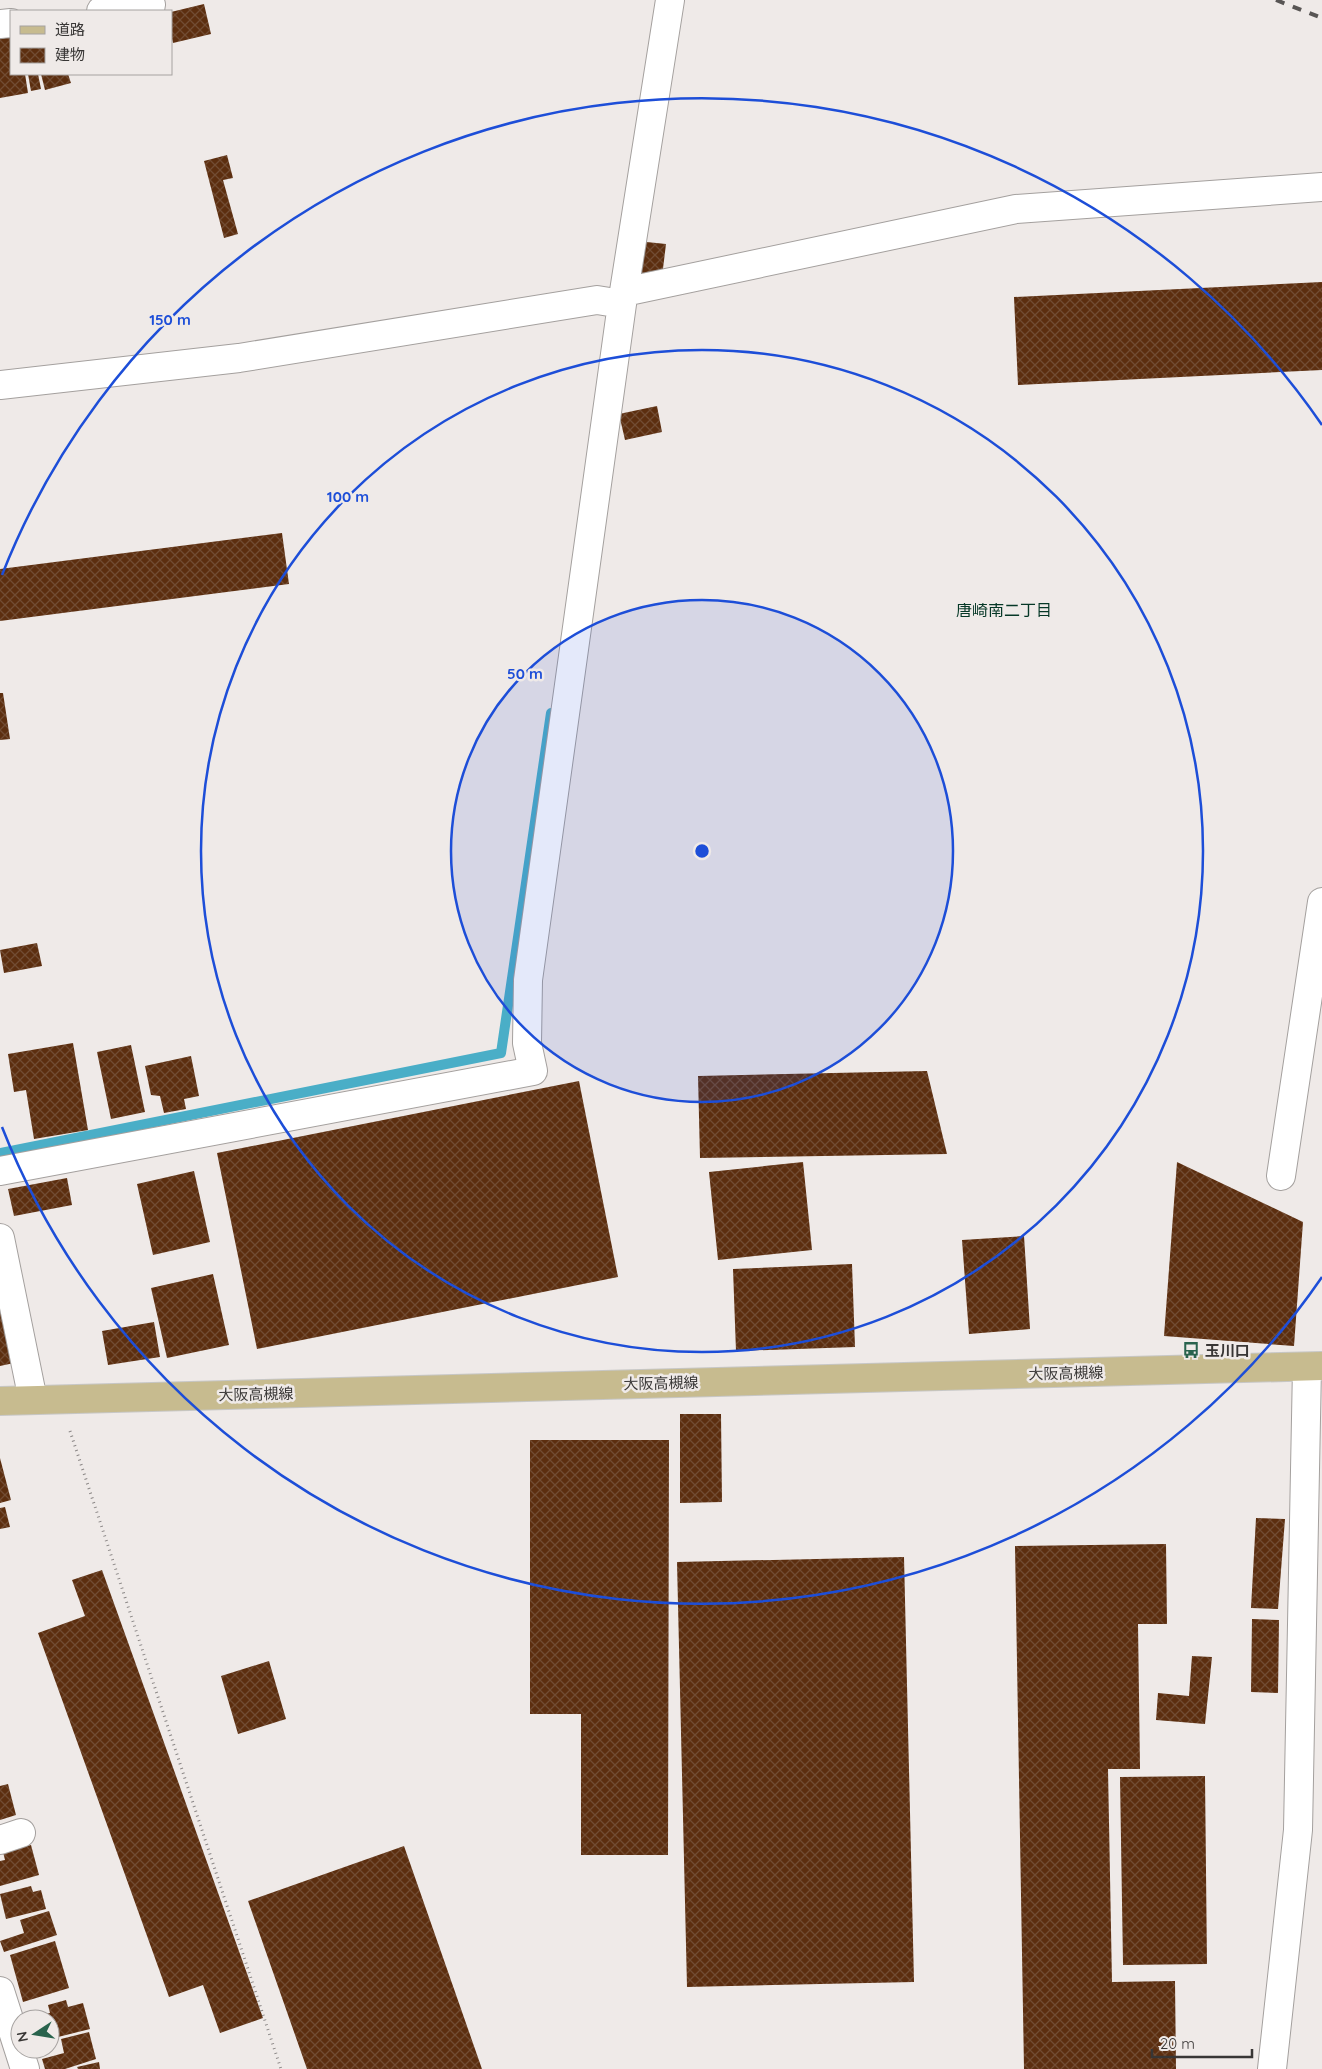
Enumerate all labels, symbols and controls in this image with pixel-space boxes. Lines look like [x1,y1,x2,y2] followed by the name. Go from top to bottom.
[10,10,172,75] legend
[55,20,85,39] text: 道路
[55,45,85,64] text: 建物
[149,310,191,329] text: 150 m
[327,487,369,506] text: 100 m
[956,600,1052,620] district label: 唐崎南二丁目
[507,664,543,683] text: 50 m
[693,842,711,860] centre of rings
[1181,1340,1201,1360] bus stop icon: 玉川口
[1205,1341,1250,1360] place label: 玉川口
[1028,1363,1104,1383] street label: 大阪高槻線
[623,1373,699,1393] street label: 大阪高槻線
[218,1384,294,1404] street label: 大阪高槻線
[10,2009,60,2059] north arrow
[1152,2026,1252,2058] scale bar
[12,2030,32,2044] text: N
[1160,2034,1195,2053] text: 20 m

